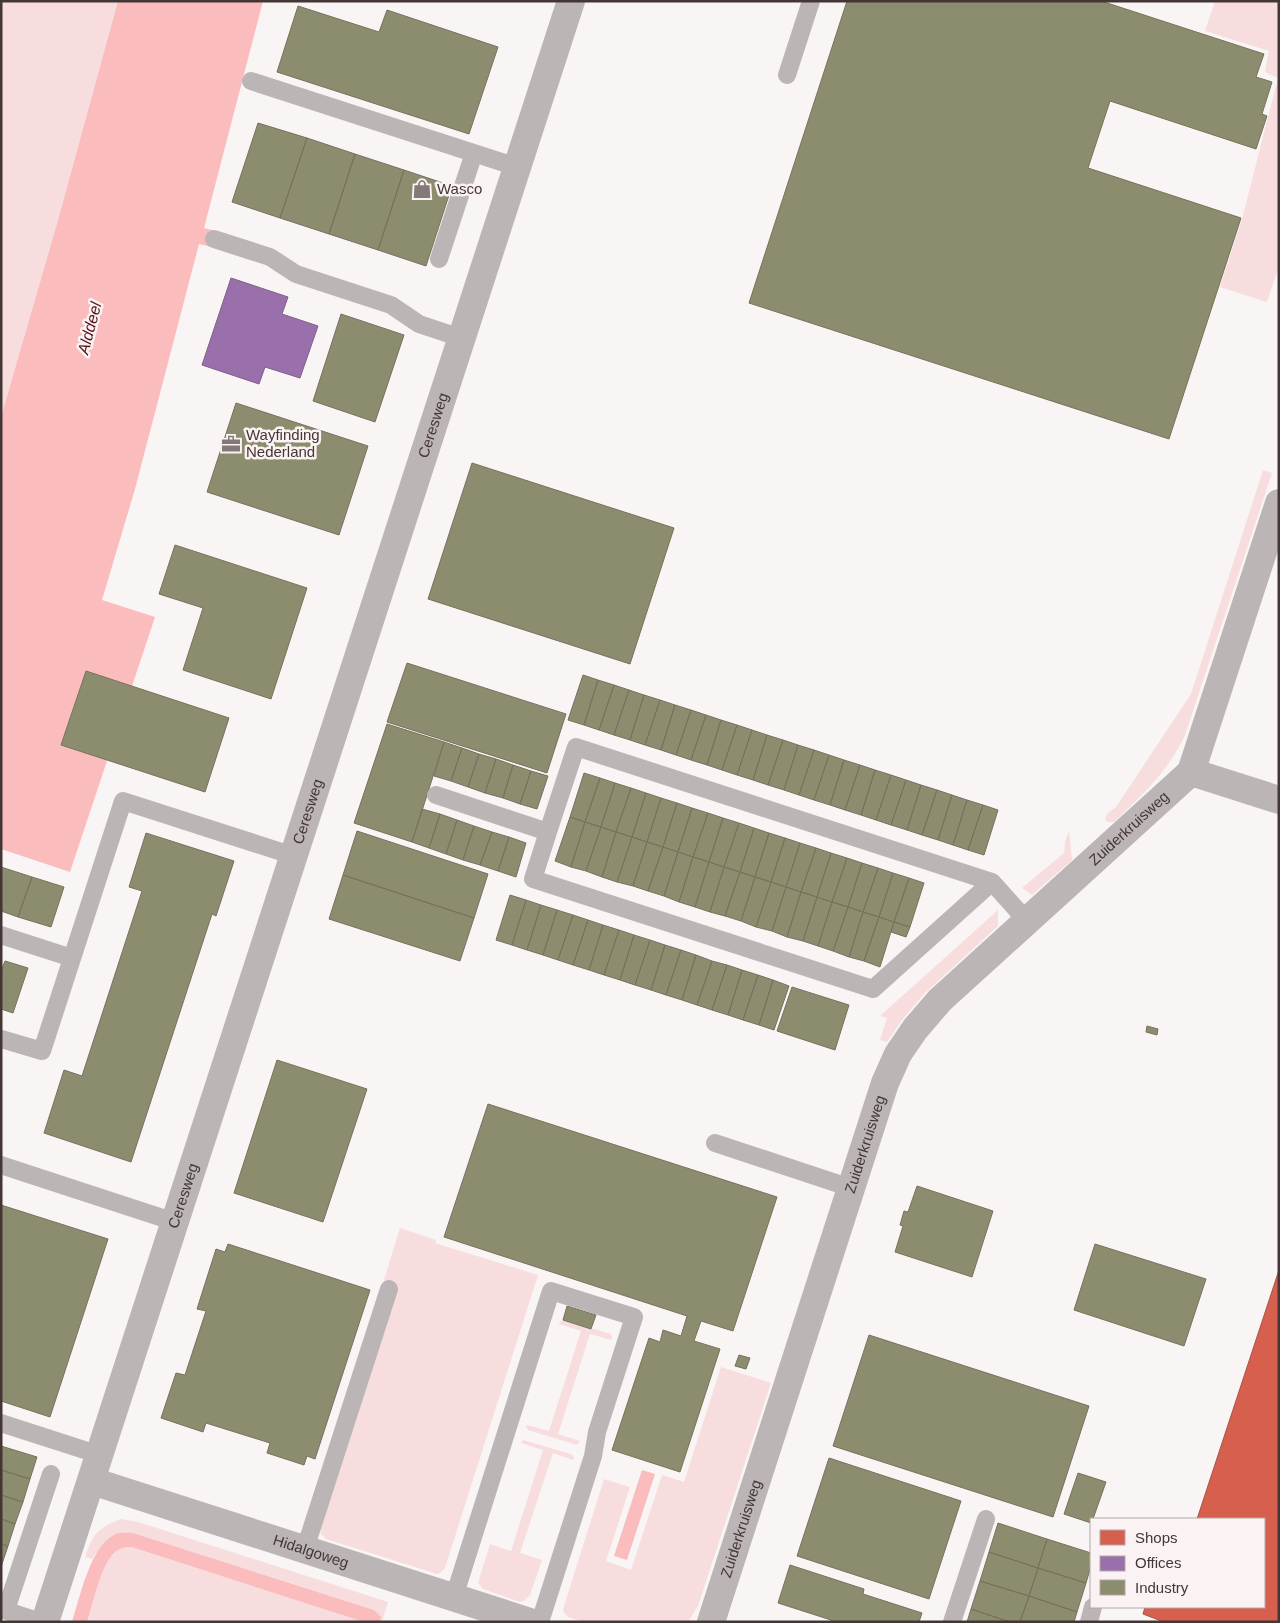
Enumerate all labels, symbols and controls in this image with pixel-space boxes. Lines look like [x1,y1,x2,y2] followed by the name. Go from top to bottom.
[411,178,433,200] shop icon: Wasco
[437,180,482,197] place label: Wasco
[74,300,105,357] water label: Alddeel
[414,391,451,460] street label: Ceresweg
[246,426,320,460] place label: Wayfinding Nederland
[220,433,242,455] office icon: Wayfinding Nederland
[289,777,326,846] street label: Ceresweg
[1085,787,1172,868] street label: Zuiderkruisweg
[841,1093,888,1195] street label: Zuiderkruisweg
[164,1161,201,1230] street label: Ceresweg
[717,1478,764,1580] street label: Zuiderkruisweg
[1090,1518,1265,1608] legend
[1135,1529,1178,1546] text: Shops
[271,1531,351,1571] street label: Hidalgoweg
[1135,1554,1181,1571] text: Offices
[1135,1579,1189,1596] text: Industry

